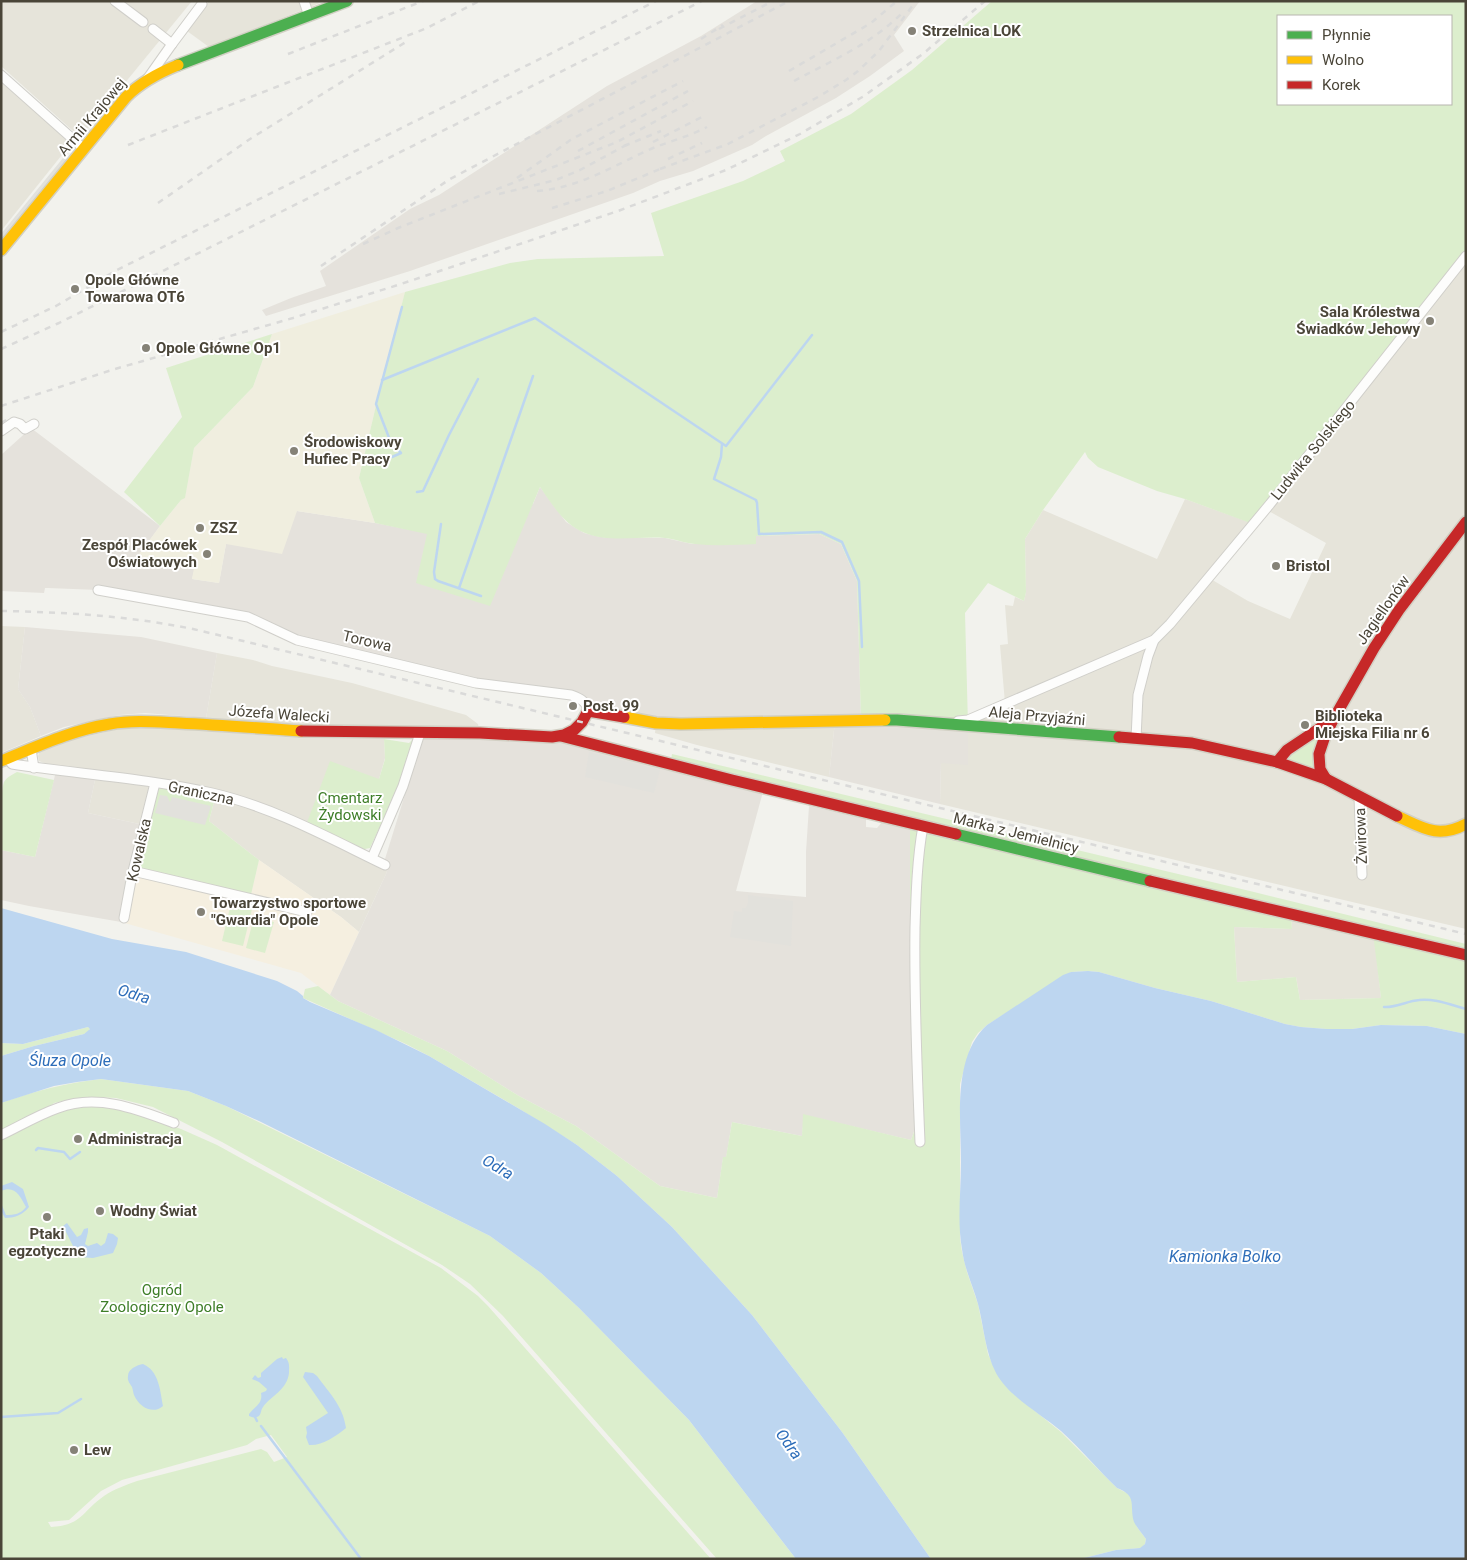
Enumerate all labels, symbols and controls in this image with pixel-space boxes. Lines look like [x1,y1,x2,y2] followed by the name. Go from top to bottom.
[1277,15,1452,105] legend
[922,22,1021,40] place label: Strzelnica LOK
[906,25,918,37] marker: Strzelnica LOK
[1322,26,1371,44] text: Płynnie
[1322,51,1364,69] text: Wolno
[54,74,130,160] street label: Armii Krajowej
[1322,76,1361,94] text: Korek
[85,271,185,306] place label: Opole Główne Towarowa OT6
[69,283,81,295] marker: Opole Główne Towarowa OT6
[1296,303,1420,338] place label: Sala Królestwa Świadków Jehowy
[1424,315,1436,327] marker: Sala Królestwa Świadków Jehowy
[156,339,281,357] place label: Opole Główne Op1
[140,342,152,354] marker: Opole Główne Op1
[1267,396,1359,504] street label: Ludwika Solskiego
[304,433,402,468] place label: Środowiskowy Hufiec Pracy
[288,445,300,457] marker: Środowiskowy Hufiec Pracy
[210,519,237,537] place label: ZSZ
[194,522,206,534] marker: ZSZ
[82,536,198,571] place label: Zespół Placówek Oświatowych
[201,548,213,560] marker: Zespół Placówek Oświatowych
[1286,557,1330,575] place label: Bristol
[1270,560,1282,572] marker: Bristol
[1353,572,1413,648] street label: Jagiellonów
[341,627,393,655] street label: Torowa
[583,697,639,715] place label: Post. 99
[567,700,579,712] marker: Post. 99
[228,701,330,727] street label: Józefa Walecki
[988,703,1086,729] street label: Aleja Przyjaźni
[1315,707,1430,742] place label: Biblioteka Miejska Filia nr 6
[1299,719,1311,731] marker: Biblioteka Miejska Filia nr 6
[166,777,236,809] street label: Graniczna
[318,789,382,824] park label: Cmentarz Żydowski
[1351,807,1371,865] street label: Żwirowa
[951,809,1081,857] street label: Marka z Jemielnicy
[123,817,155,883] street label: Kowalska
[211,894,366,929] place label: Towarzystwo sportowe "Gwardia" Opole
[195,906,207,918] marker: Towarzystwo sportowe "Gwardia" Opole
[116,980,152,1008] water label: Odra
[29,1051,111,1070] water label: Śluza Opole
[88,1130,182,1148] place label: Administracja
[72,1133,84,1145] marker: Administracja
[479,1150,517,1184] water label: Odra
[110,1202,197,1220] place label: Wodny Świat
[94,1205,106,1217] marker: Wodny Świat
[41,1211,53,1223] marker: Ptaki egzotyczne
[8,1225,86,1260] place label: Ptaki egzotyczne
[1169,1247,1281,1266] water label: Kamionka Bolko
[100,1281,224,1316] park label: Ogród Zoologiczny Opole
[772,1425,806,1463] water label: Odra
[84,1441,111,1459] place label: Lew
[68,1444,80,1456] marker: Lew

